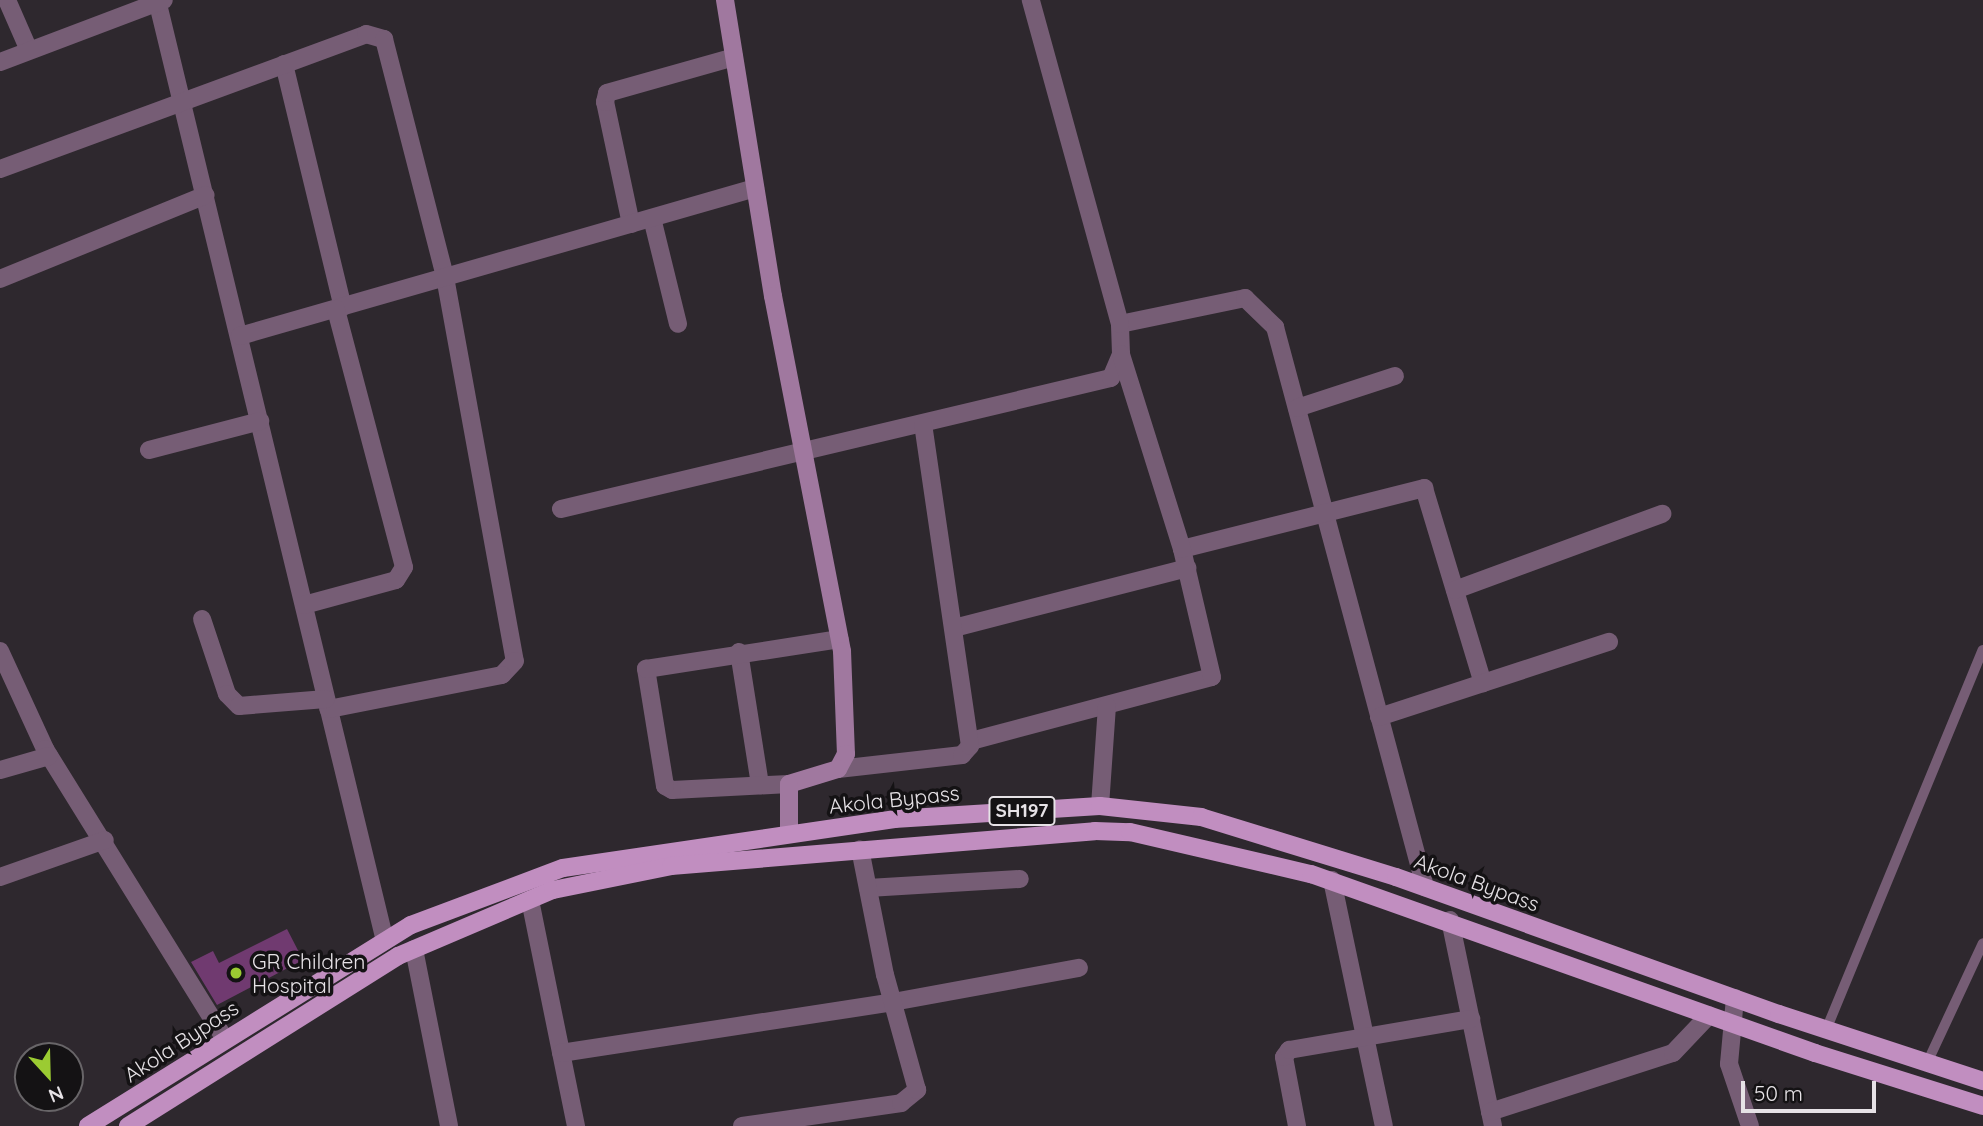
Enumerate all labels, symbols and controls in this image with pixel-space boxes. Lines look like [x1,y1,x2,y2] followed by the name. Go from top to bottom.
[828,780,960,818] street label: Akola Bypass
[987,796,1057,826] road number: SH197
[1411,848,1543,916] street label: Akola Bypass
[252,948,366,998] place label: GR Children Hospital
[226,963,246,983] marker: GR Children Hospital
[119,995,243,1087] street label: Akola Bypass
[14,1042,84,1112] north arrow
[1745,1066,1880,1110] scale bar
[1754,1080,1803,1106] text: 50 m
[45,1081,67,1108] text: N

